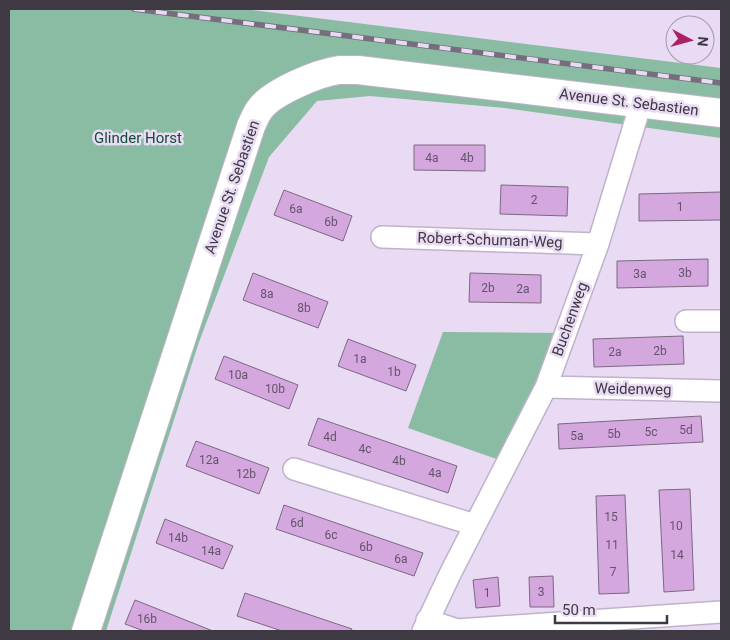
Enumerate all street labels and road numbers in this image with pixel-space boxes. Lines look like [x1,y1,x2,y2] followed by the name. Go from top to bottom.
[558,85,700,119] street label: Avenue St. Sebastien
[201,118,263,256] street label: Avenue St. Sebastien
[417,228,563,252] street label: Robert-Schuman-Weg
[548,279,592,359] street label: Buchenweg
[594,379,672,399] street label: Weidenweg

